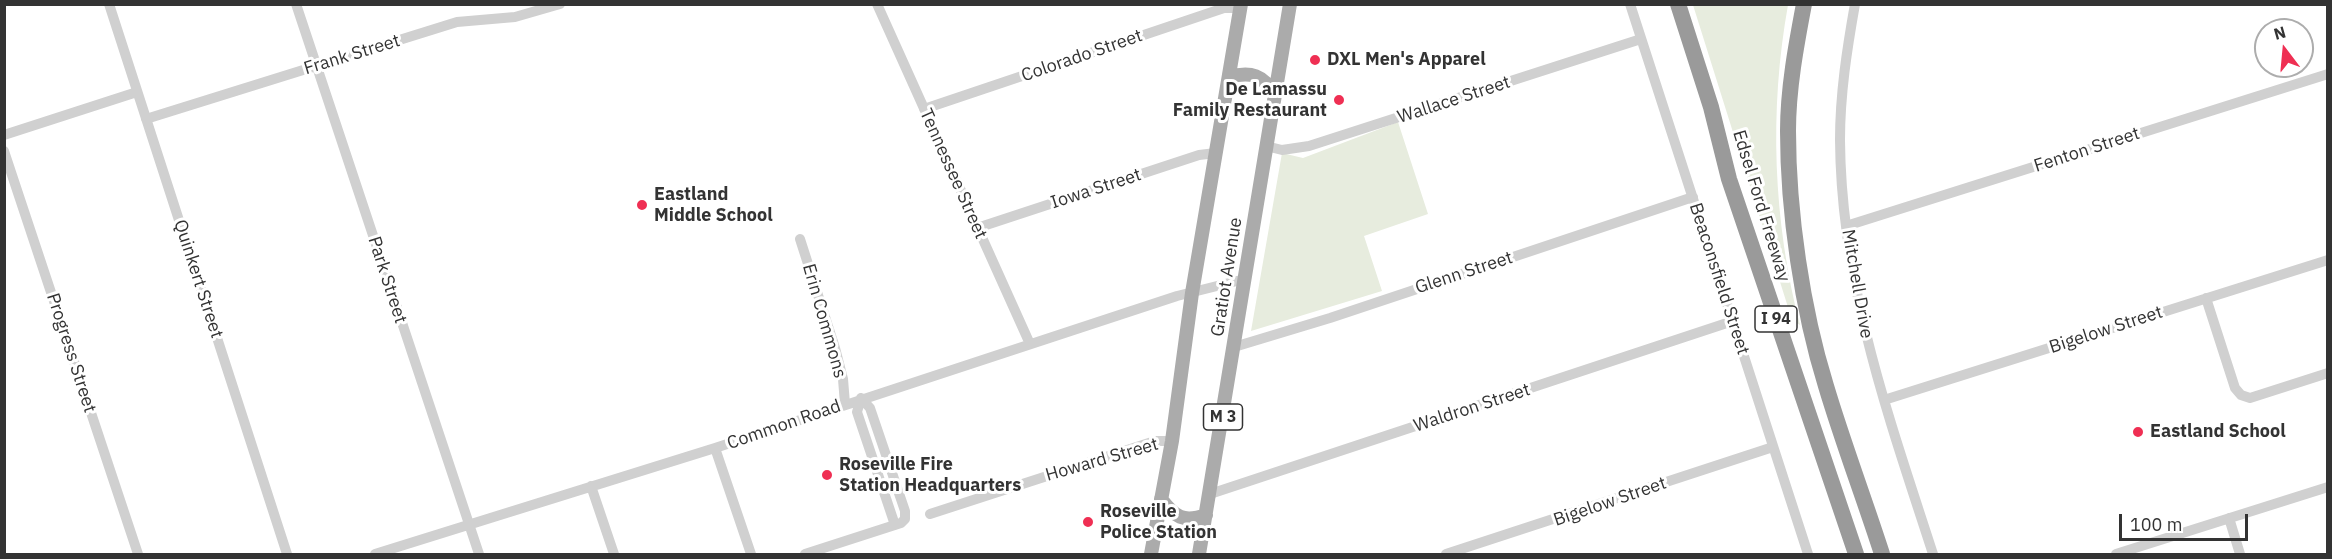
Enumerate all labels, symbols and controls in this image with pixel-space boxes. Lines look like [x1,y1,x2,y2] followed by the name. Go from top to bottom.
[2254,18,2314,78] north arrow
[2271,21,2288,44] text: N
[1019,25,1145,87] street label: Colorado Street
[301,30,403,80] street label: Frank Street
[1327,49,1486,71] place label: DXL Men's Apparel
[1308,53,1322,67] marker: DXL Men's Apparel
[1395,72,1513,128] street label: Wallace Street
[1173,79,1327,122] place label: De Lamassu Family Restaurant
[1332,93,1346,107] marker: De Lamassu Family Restaurant
[915,106,991,242] street label: Tennessee Street
[2031,123,2143,177] street label: Fenton Street
[1728,128,1794,284] street label: Edsel Ford Freeway
[1048,164,1144,214] street label: Iowa Street
[654,184,773,226] place label: Eastland Middle School
[635,198,649,212] marker: Eastland Middle School
[1684,200,1754,358] street label: Beaconsfield Street
[1207,216,1247,338] street label: Gratiot Avenue
[169,217,227,341] street label: Quinkert Street
[1837,228,1877,340] street label: Mitchell Drive
[363,234,411,326] street label: Park Street
[1412,247,1516,299] street label: Glenn Street
[797,261,851,381] street label: Erin Commons
[42,291,100,415] street label: Progress Street
[2047,302,2165,358] street label: Bigelow Street
[1755,306,1797,332] road number: I 94
[1411,379,1533,437] street label: Waldron Street
[724,395,844,455] street label: Common Road
[1204,404,1242,430] road number: M 3
[2150,421,2286,443] place label: Eastland School
[2131,425,2145,439] marker: Eastland School
[1043,434,1161,486] street label: Howard Street
[839,454,1021,496] place label: Roseville Fire Station Headquarters
[820,468,834,482] marker: Roseville Fire Station Headquarters
[1551,473,1669,531] street label: Bigelow Street
[1100,501,1217,544] place label: Roseville Police Station
[2122,502,2251,540] scale bar
[2130,513,2182,536] text: 100 m
[1081,515,1095,529] marker: Roseville Police Station

